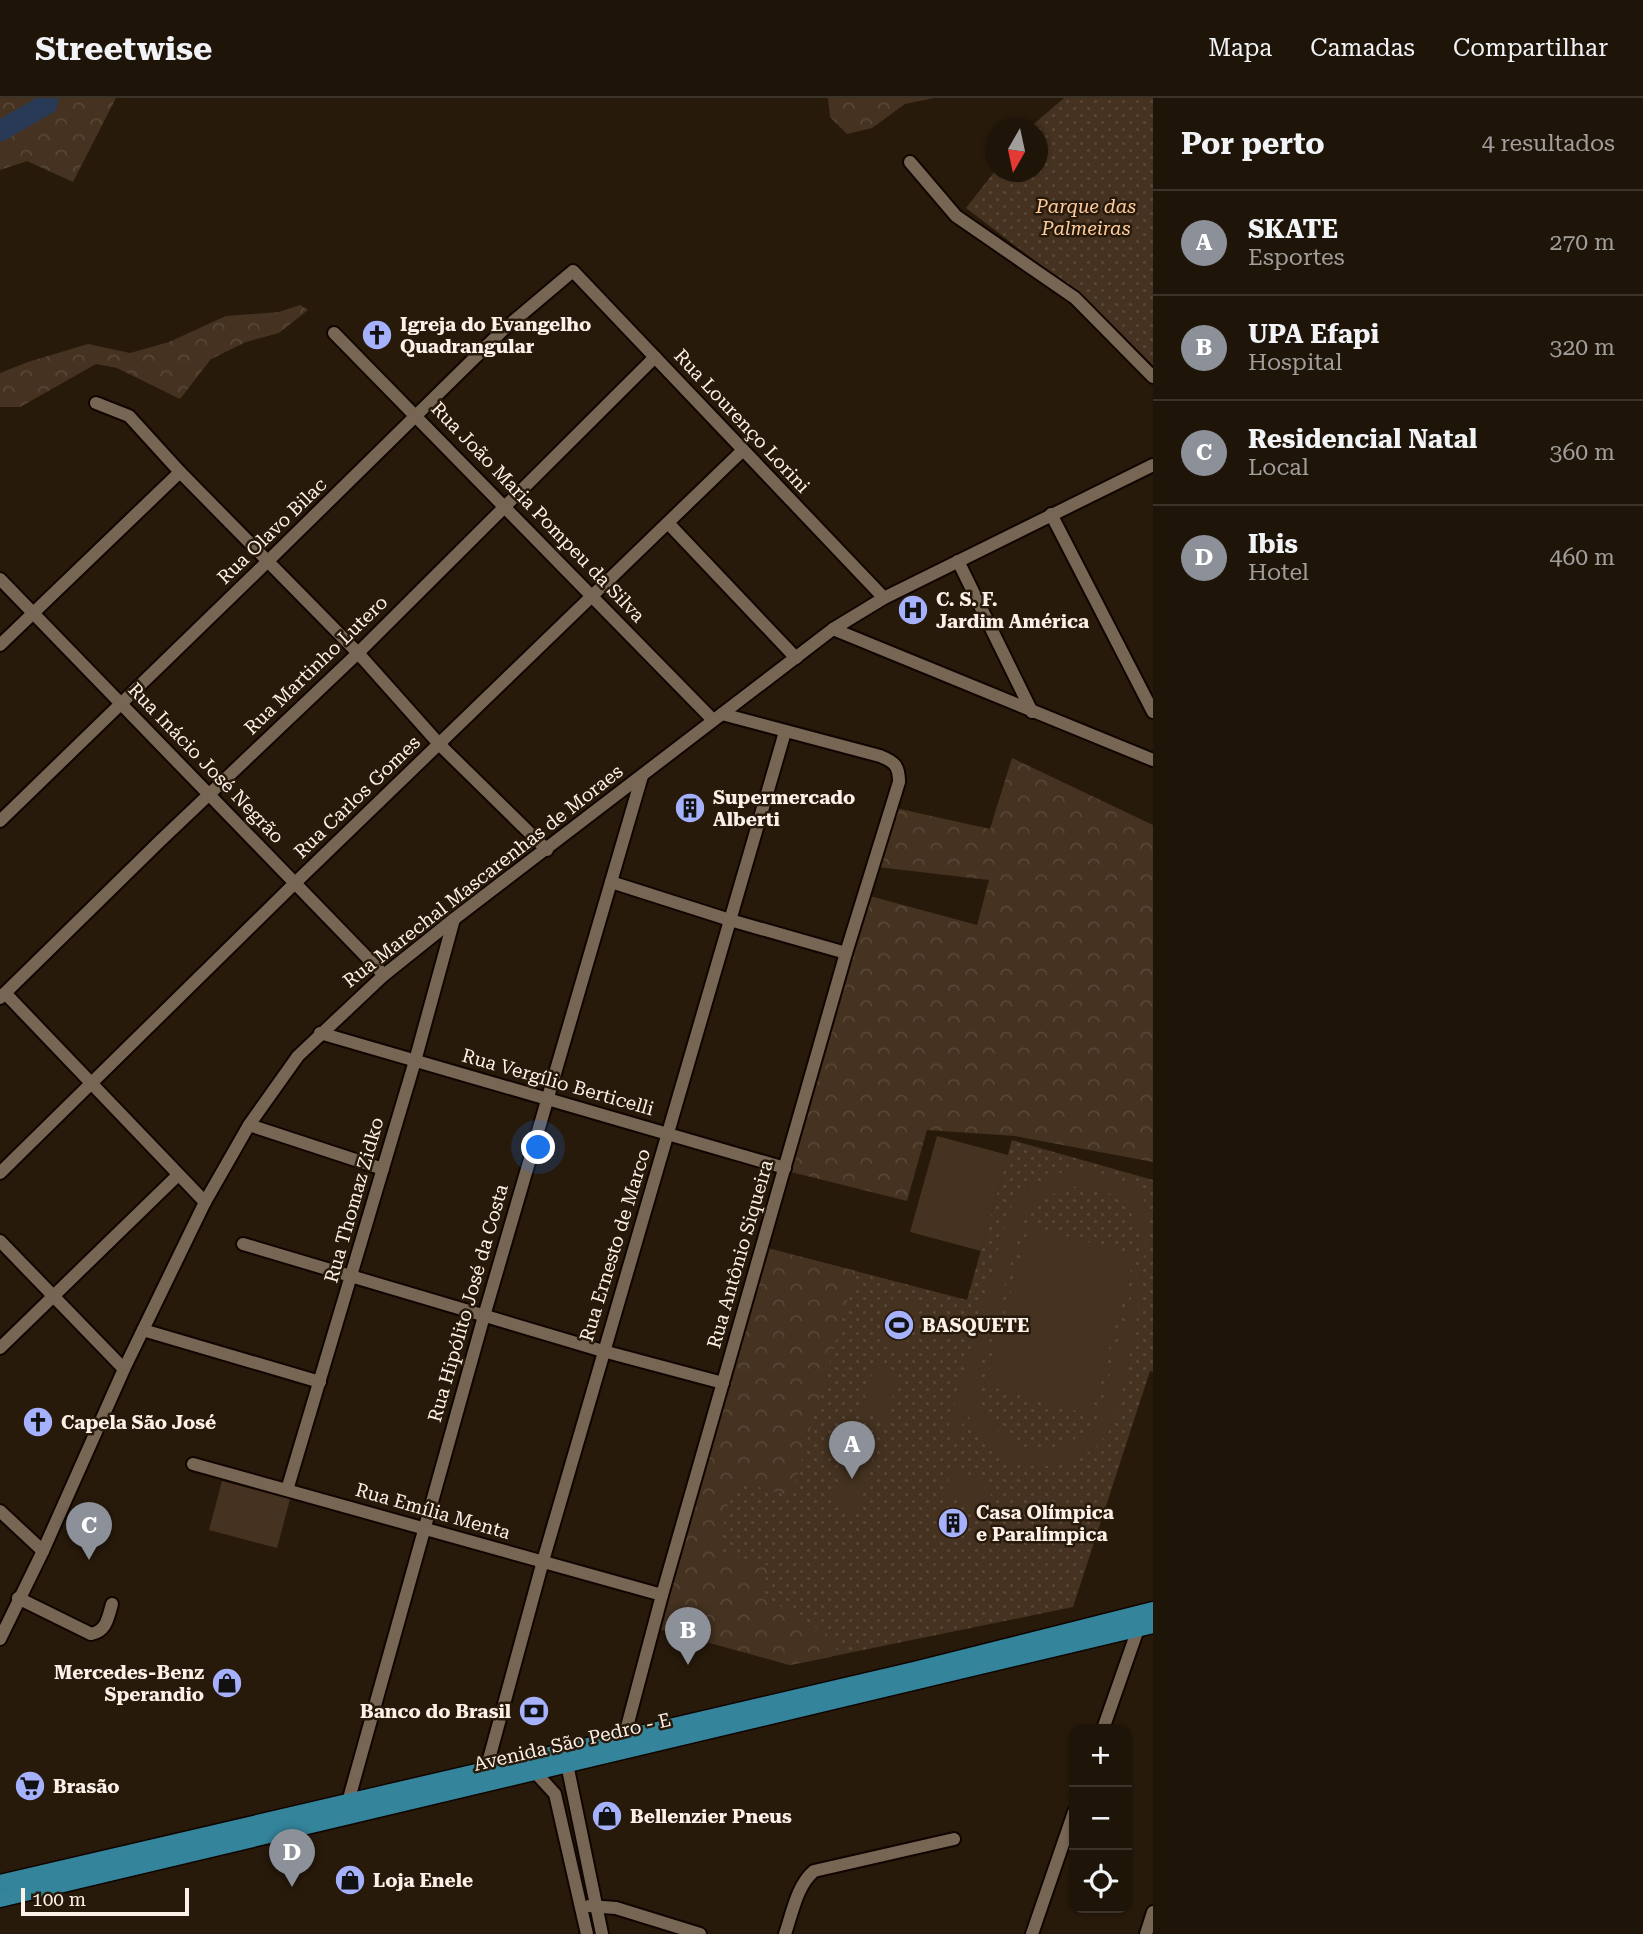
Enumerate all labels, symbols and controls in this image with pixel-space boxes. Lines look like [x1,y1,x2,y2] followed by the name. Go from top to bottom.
[35,29,212,68] text: Streetwise
[1208,34,1272,62] text: Mapa
[1310,34,1415,62] text: Camadas
[1453,34,1608,62] text: Compartilhar
[985,119,1048,182] north arrow
[1181,126,1325,161] text: Por perto
[1482,130,1615,157] text: 4 resultados
[1035,195,1136,240] park label: Parque das Palmeiras
[1248,214,1338,244] text: SKATE
[1196,229,1212,256] text: A
[1550,229,1615,256] text: 270 m
[1248,244,1345,271] text: Esportes
[400,313,591,358] place label: Igreja do Evangelho Quadrangular
[360,318,394,352] church icon: Igreja do Evangelho Quadrangular
[1248,319,1379,349] text: UPA Efapi
[1196,334,1212,361] text: B
[1550,334,1615,361] text: 320 m
[669,344,815,498] street label: Rua Lourenço Lorini
[1248,349,1342,376] text: Hospital
[426,397,650,628] street label: Rua João Maria Pompeu da Silva
[1248,424,1477,454] text: Residencial Natal
[1196,439,1212,466] text: C
[1550,439,1615,466] text: 360 m
[1248,454,1309,481] text: Local
[213,473,331,589] street label: Rua Olavo Bilac
[1248,529,1298,559] text: Ibis
[1195,544,1213,571] text: D
[1550,544,1615,571] text: 460 m
[1248,559,1309,586] text: Hotel
[936,588,1089,633] place label: C. S. F. Jardim América
[240,591,392,739] street label: Rua Martinho Lutero
[896,593,930,627] hospital icon: C. S. F. Jardim América
[123,678,289,848] street label: Rua Inácio José Negrão
[289,731,425,863] street label: Rua Carlos Gomes
[339,760,627,992] street label: Rua Marechal Mascarenhas de Moraes
[713,786,855,831] place label: Supermercado Alberti
[673,791,707,825] building icon: Supermercado Alberti
[459,1044,657,1120] street label: Rua Vergílio Berticelli
[319,1115,389,1285] street label: Rua Thomaz Zidko
[521,1130,555,1164] your location
[575,1146,655,1344] street label: Rua Ernesto de Marco
[702,1156,778,1351] street label: Rua Antônio Siqueira
[423,1181,513,1425] street label: Rua Hipólito José da Costa
[882,1308,916,1342] sports icon: BASQUETE
[922,1314,1029,1337] place label: BASQUETE
[21,1405,55,1439] church icon: Capela São José
[61,1411,216,1434] place label: Capela São José
[829,1421,875,1479] pin: A
[353,1478,514,1544] street label: Rua Emília Menta
[976,1501,1114,1546] place label: Casa Olímpica e Paralímpica
[66,1502,112,1560] pin: C
[936,1506,970,1540] building icon: Casa Olímpica e Paralímpica
[665,1607,711,1665] pin: B
[54,1661,204,1706] place label: Mercedes-Benz Sperandio
[210,1666,244,1700] shop icon: Mercedes-Benz Sperandio
[517,1694,551,1728] bank icon: Banco do Brasil
[360,1700,511,1723] place label: Banco do Brasil
[471,1708,673,1776] street label: Avenida São Pedro - E
[1069,1724,1132,1913] map controls
[1069,1724,1132,1787] button: +
[13,1769,47,1803] supermarket icon: Brasão
[53,1775,120,1798] place label: Brasão
[1069,1787,1132,1850] button: −
[590,1799,624,1833] shop icon: Bellenzier Pneus
[630,1805,792,1828] place label: Bellenzier Pneus
[269,1829,315,1887] pin: D
[1069,1850,1132,1913] button: locate
[333,1863,367,1897] shop icon: Loja Enele
[373,1869,473,1892] place label: Loja Enele
[21,1885,189,1917] scale bar
[32,1888,86,1911] text: 100 m

